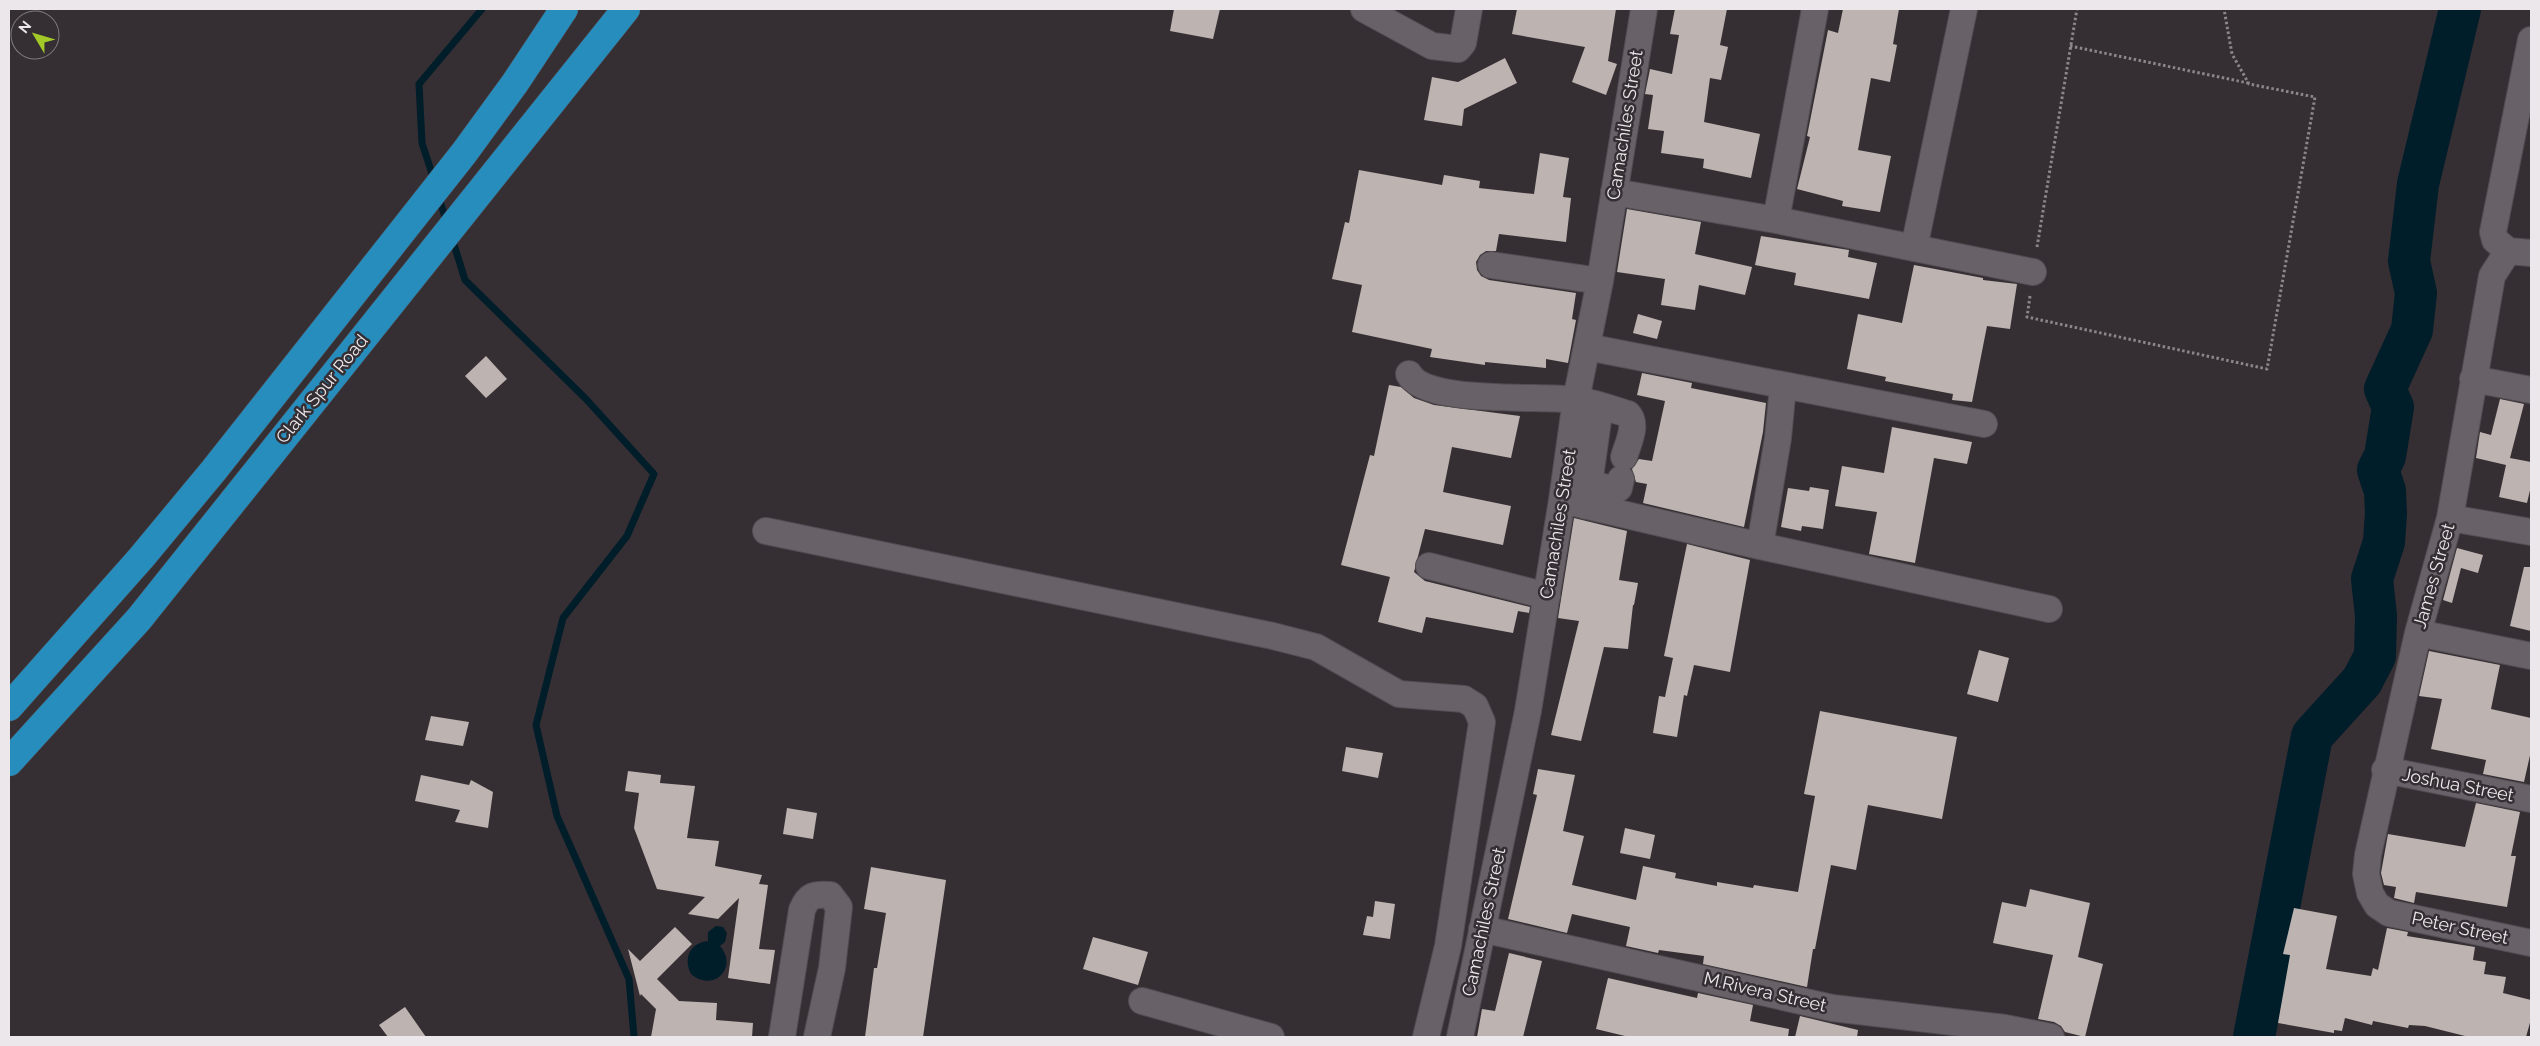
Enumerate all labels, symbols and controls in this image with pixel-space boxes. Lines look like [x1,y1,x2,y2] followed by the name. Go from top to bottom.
[10,10,60,60] north arrow
[15,18,34,36] text: N
[1602,48,1647,201] street label: Camachiles Street
[271,330,372,447] street label: Clark Spur Road
[1535,447,1580,600] street label: Camachiles Street
[2408,521,2459,631] street label: James Street
[2400,763,2516,806] street label: Joshua Street
[1457,846,1510,998] street label: Camachiles Street
[2410,907,2510,948] street label: Peter Street
[1702,967,1828,1016] street label: M.Rivera Street

